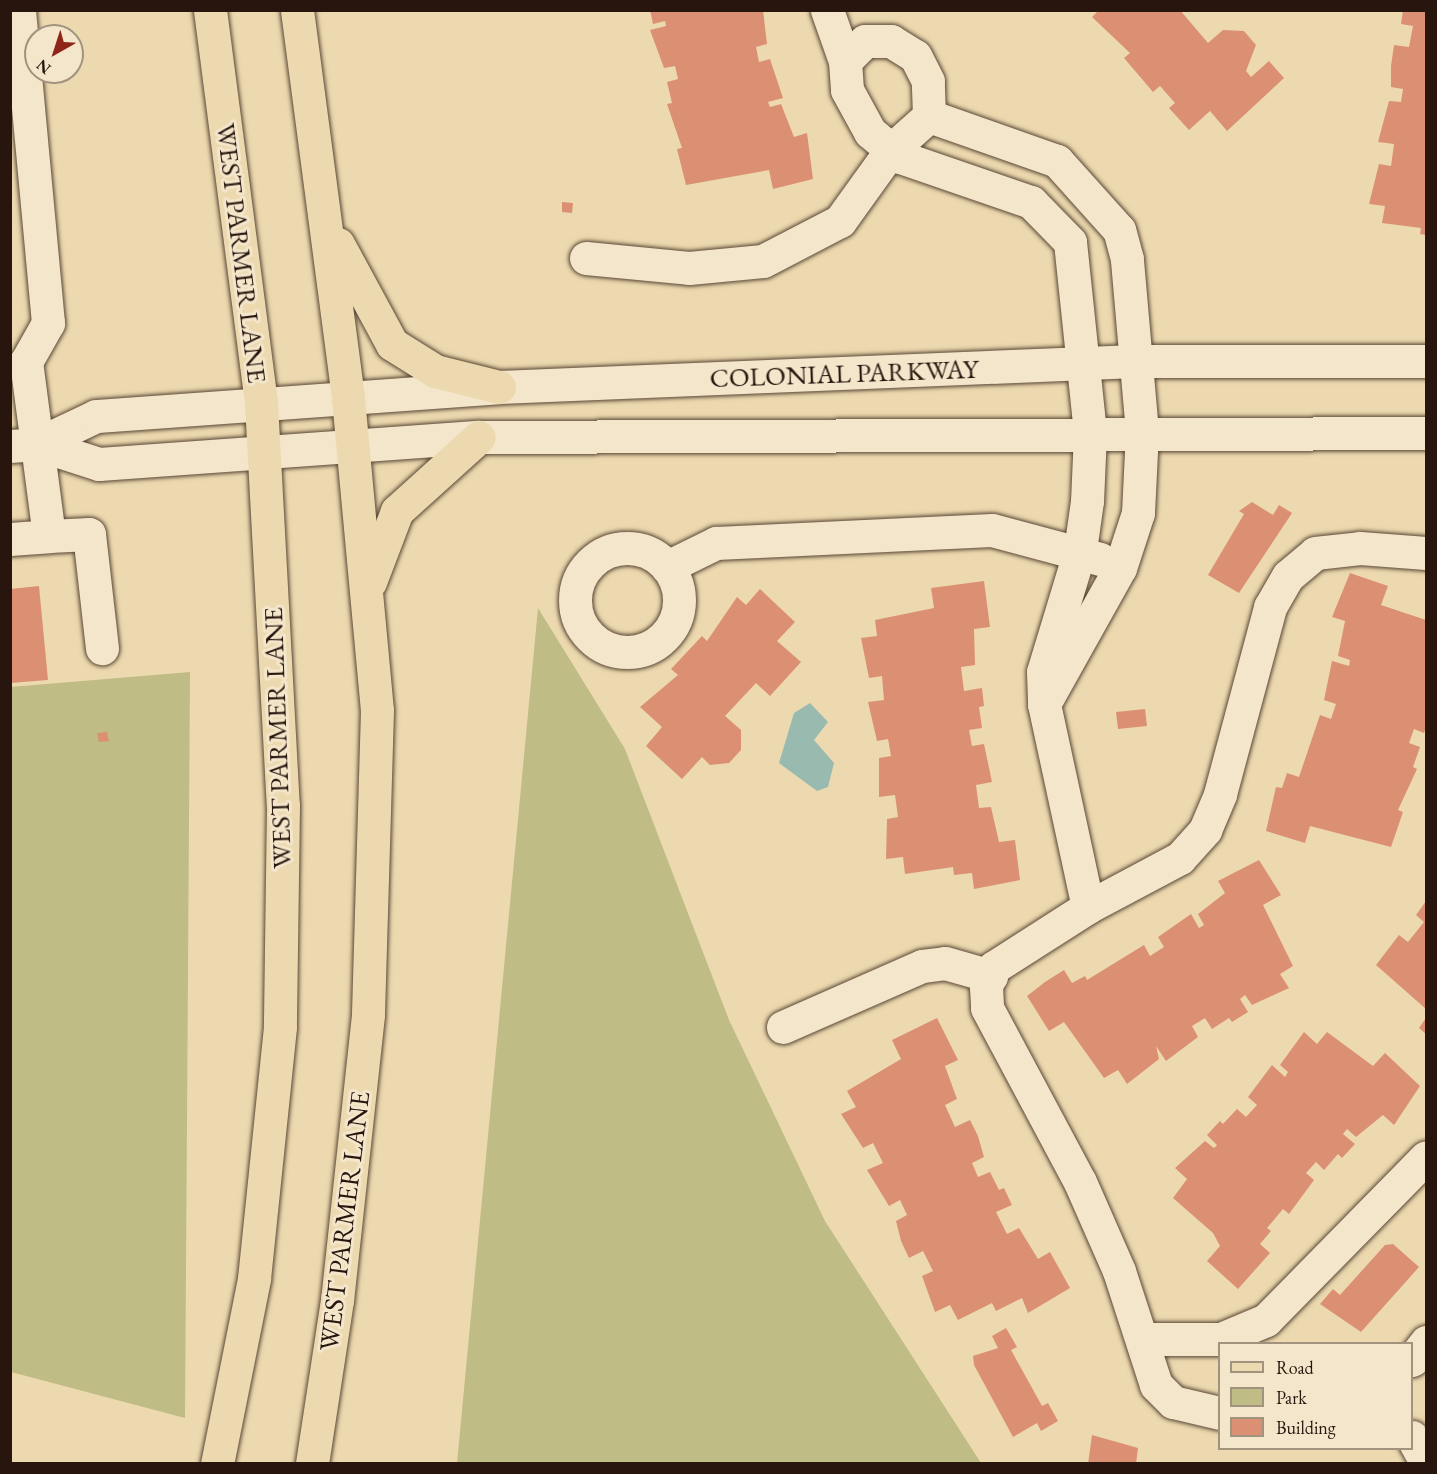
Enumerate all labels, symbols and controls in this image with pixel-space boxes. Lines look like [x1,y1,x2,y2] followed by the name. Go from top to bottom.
[24,24,84,84] north arrow
[32,55,55,79] text: N
[210,121,274,385] street label: WEST PARMER LANE
[709,352,979,394] street label: COLONIAL PARKWAY
[256,607,298,869] street label: WEST PARMER LANE
[312,1089,376,1353] street label: WEST PARMER LANE
[1218,1342,1413,1450] legend
[1276,1356,1314,1379] text: Road
[1276,1386,1307,1409] text: Park
[1276,1416,1336,1439] text: Building

